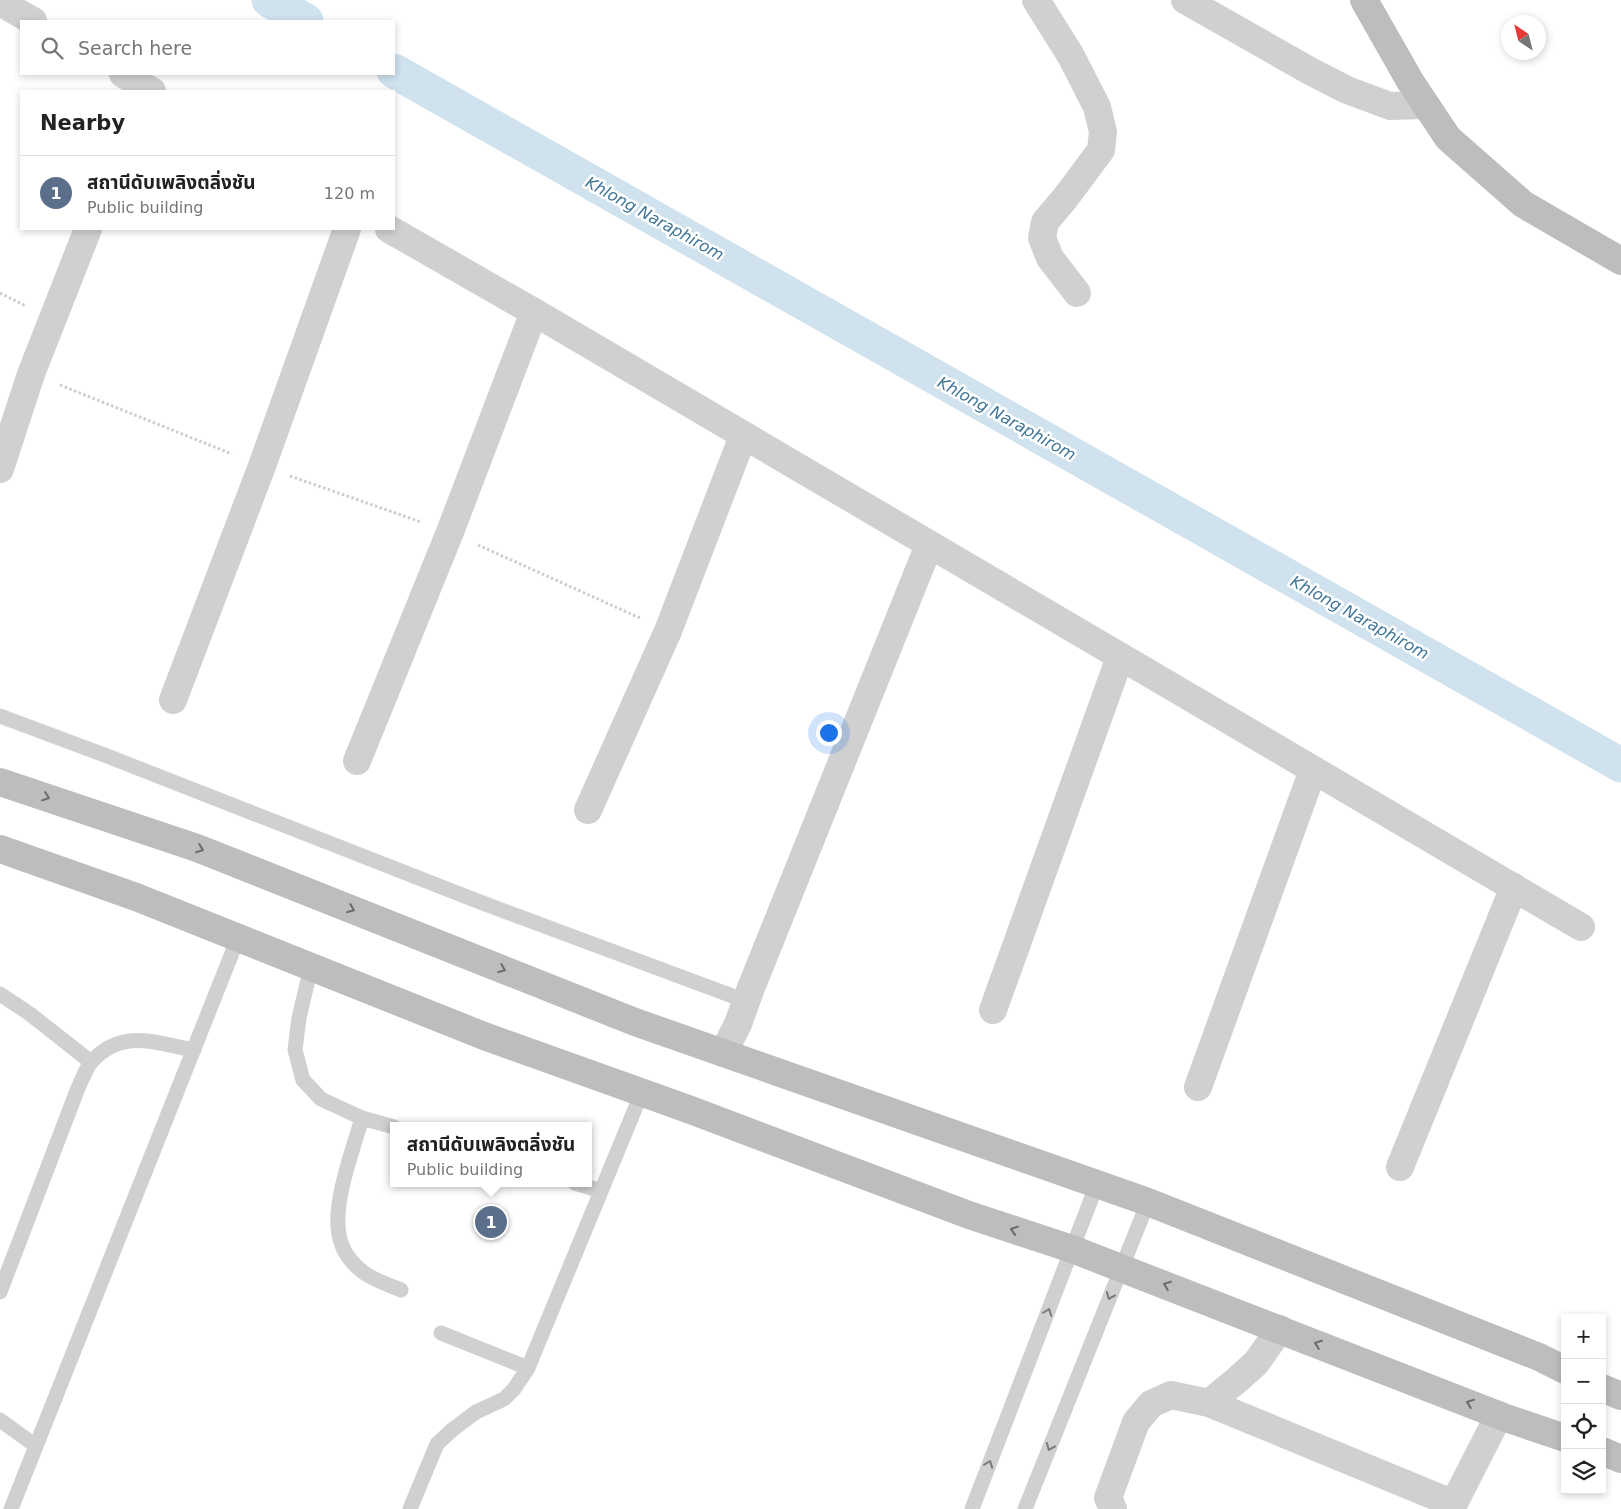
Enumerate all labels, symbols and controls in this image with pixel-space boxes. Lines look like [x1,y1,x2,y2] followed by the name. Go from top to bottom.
[1501,15,1546,60] north arrow
[20,20,395,75] search box
[38,34,66,62] icon: search
[78,37,192,59] text: Search here
[40,111,125,135] text: Nearby
[87,171,256,193] text: สถานีดับเพลิงตลิ่งชัน
[582,173,727,264] water label: Khlong Naraphirom
[50,184,62,203] text: 1
[324,184,375,203] text: 120 m
[87,198,204,217] text: Public building
[934,373,1079,464] water label: Khlong Naraphirom
[1287,572,1432,663] water label: Khlong Naraphirom
[816,720,842,746] your location
[42,791,50,801] one-way arrow
[195,843,204,853] one-way arrow
[346,903,355,913] one-way arrow
[497,963,506,973] one-way arrow
[390,1122,592,1187] popup
[407,1133,575,1155] text: สถานีดับเพลิงตลิ่งชัน
[407,1160,523,1179] text: Public building
[475,1203,507,1241] pin: 1
[1010,1226,1019,1236] one-way arrow
[1163,1281,1172,1292] one-way arrow
[1106,1291,1116,1300] one-way arrow
[1042,1308,1052,1317] one-way arrow
[1561,1314,1606,1494] map controls
[1561,1314,1606,1359] button: +
[1314,1340,1323,1351] one-way arrow
[1561,1359,1606,1404] button: −
[1466,1399,1474,1409] one-way arrow
[1561,1404,1606,1449] button: locate
[1046,1442,1056,1451] one-way arrow
[1561,1449,1606,1494] button: layers
[983,1460,993,1468] one-way arrow

